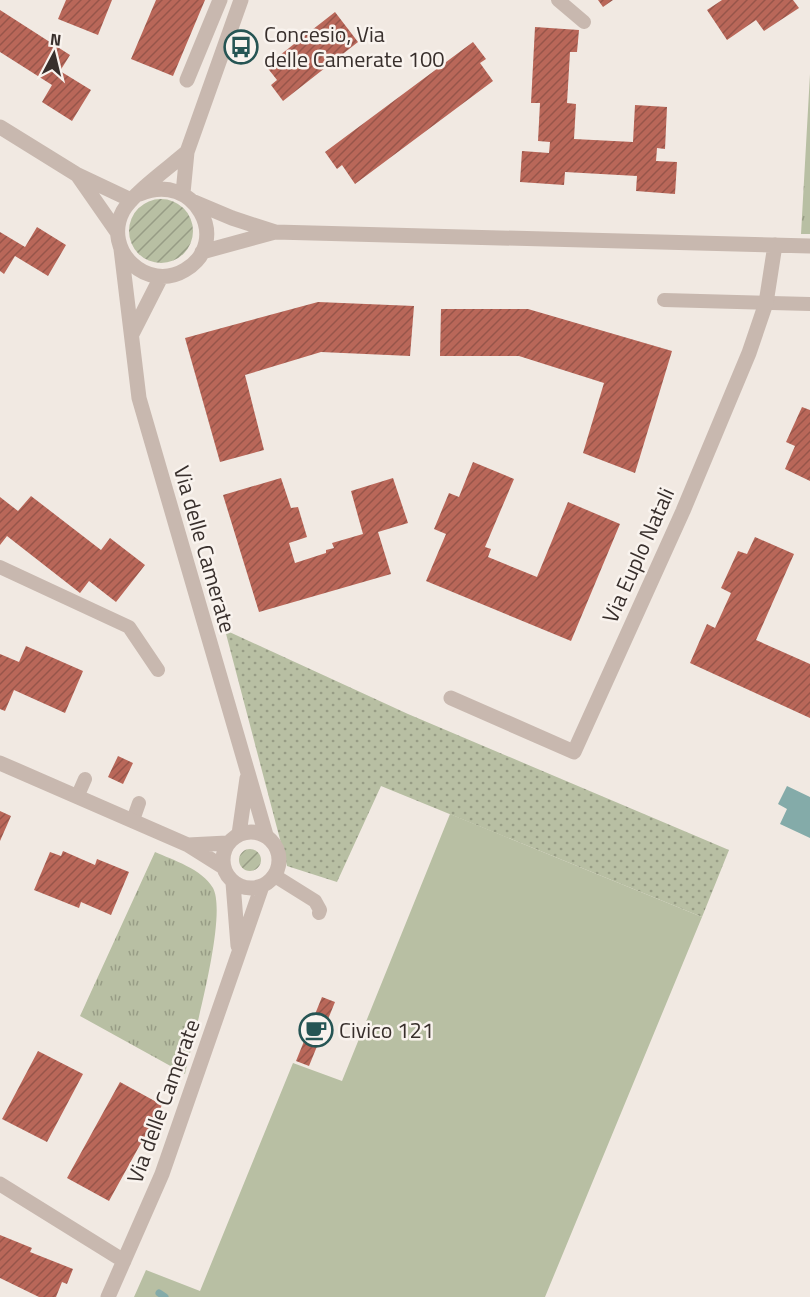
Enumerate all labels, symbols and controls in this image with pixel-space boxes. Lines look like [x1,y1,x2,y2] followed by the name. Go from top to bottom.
[264,17,445,76] place label: Concesio, Via delle Camerate 100
[24,24,84,84] north arrow
[49,27,63,52] text: N
[223,29,259,65] bus stop icon: Concesio, Via delle Camerate 100
[165,461,245,637] street label: Via delle Camerate
[593,482,683,628] street label: Via Euplo Natali
[298,1012,334,1048] cafe icon: Civico 121
[339,1013,434,1047] place label: Civico 121
[118,1014,208,1188] street label: Via delle Camerate

